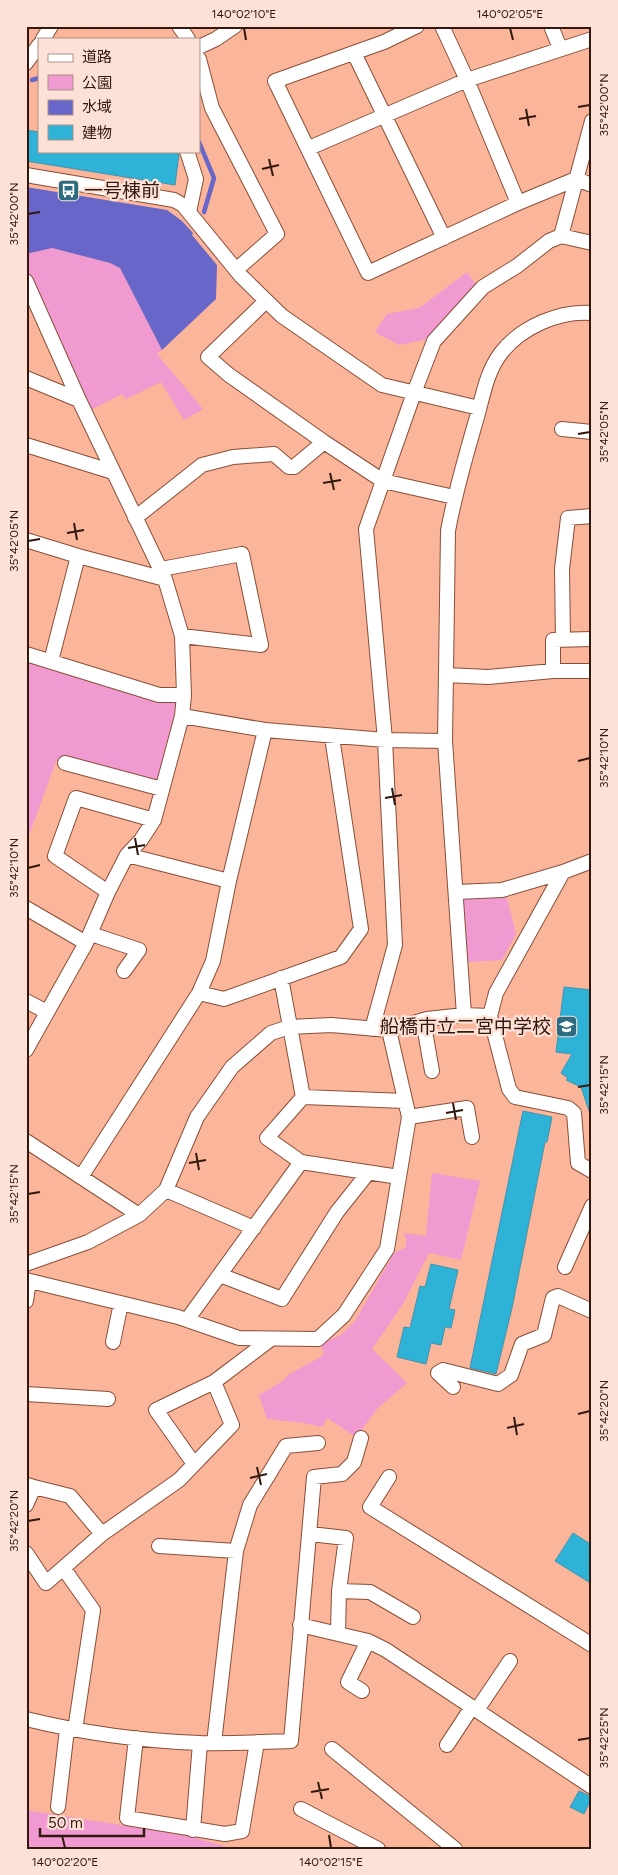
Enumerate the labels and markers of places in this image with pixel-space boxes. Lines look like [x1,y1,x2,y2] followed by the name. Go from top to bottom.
[56,178,80,202] bus stop icon: 一号棟前
[84,179,160,202] place label: 一号棟前
[555,1014,579,1038] school or university icon: 船橋市立二宮中学校
[380,1015,551,1038] place label: 船橋市立二宮中学校

